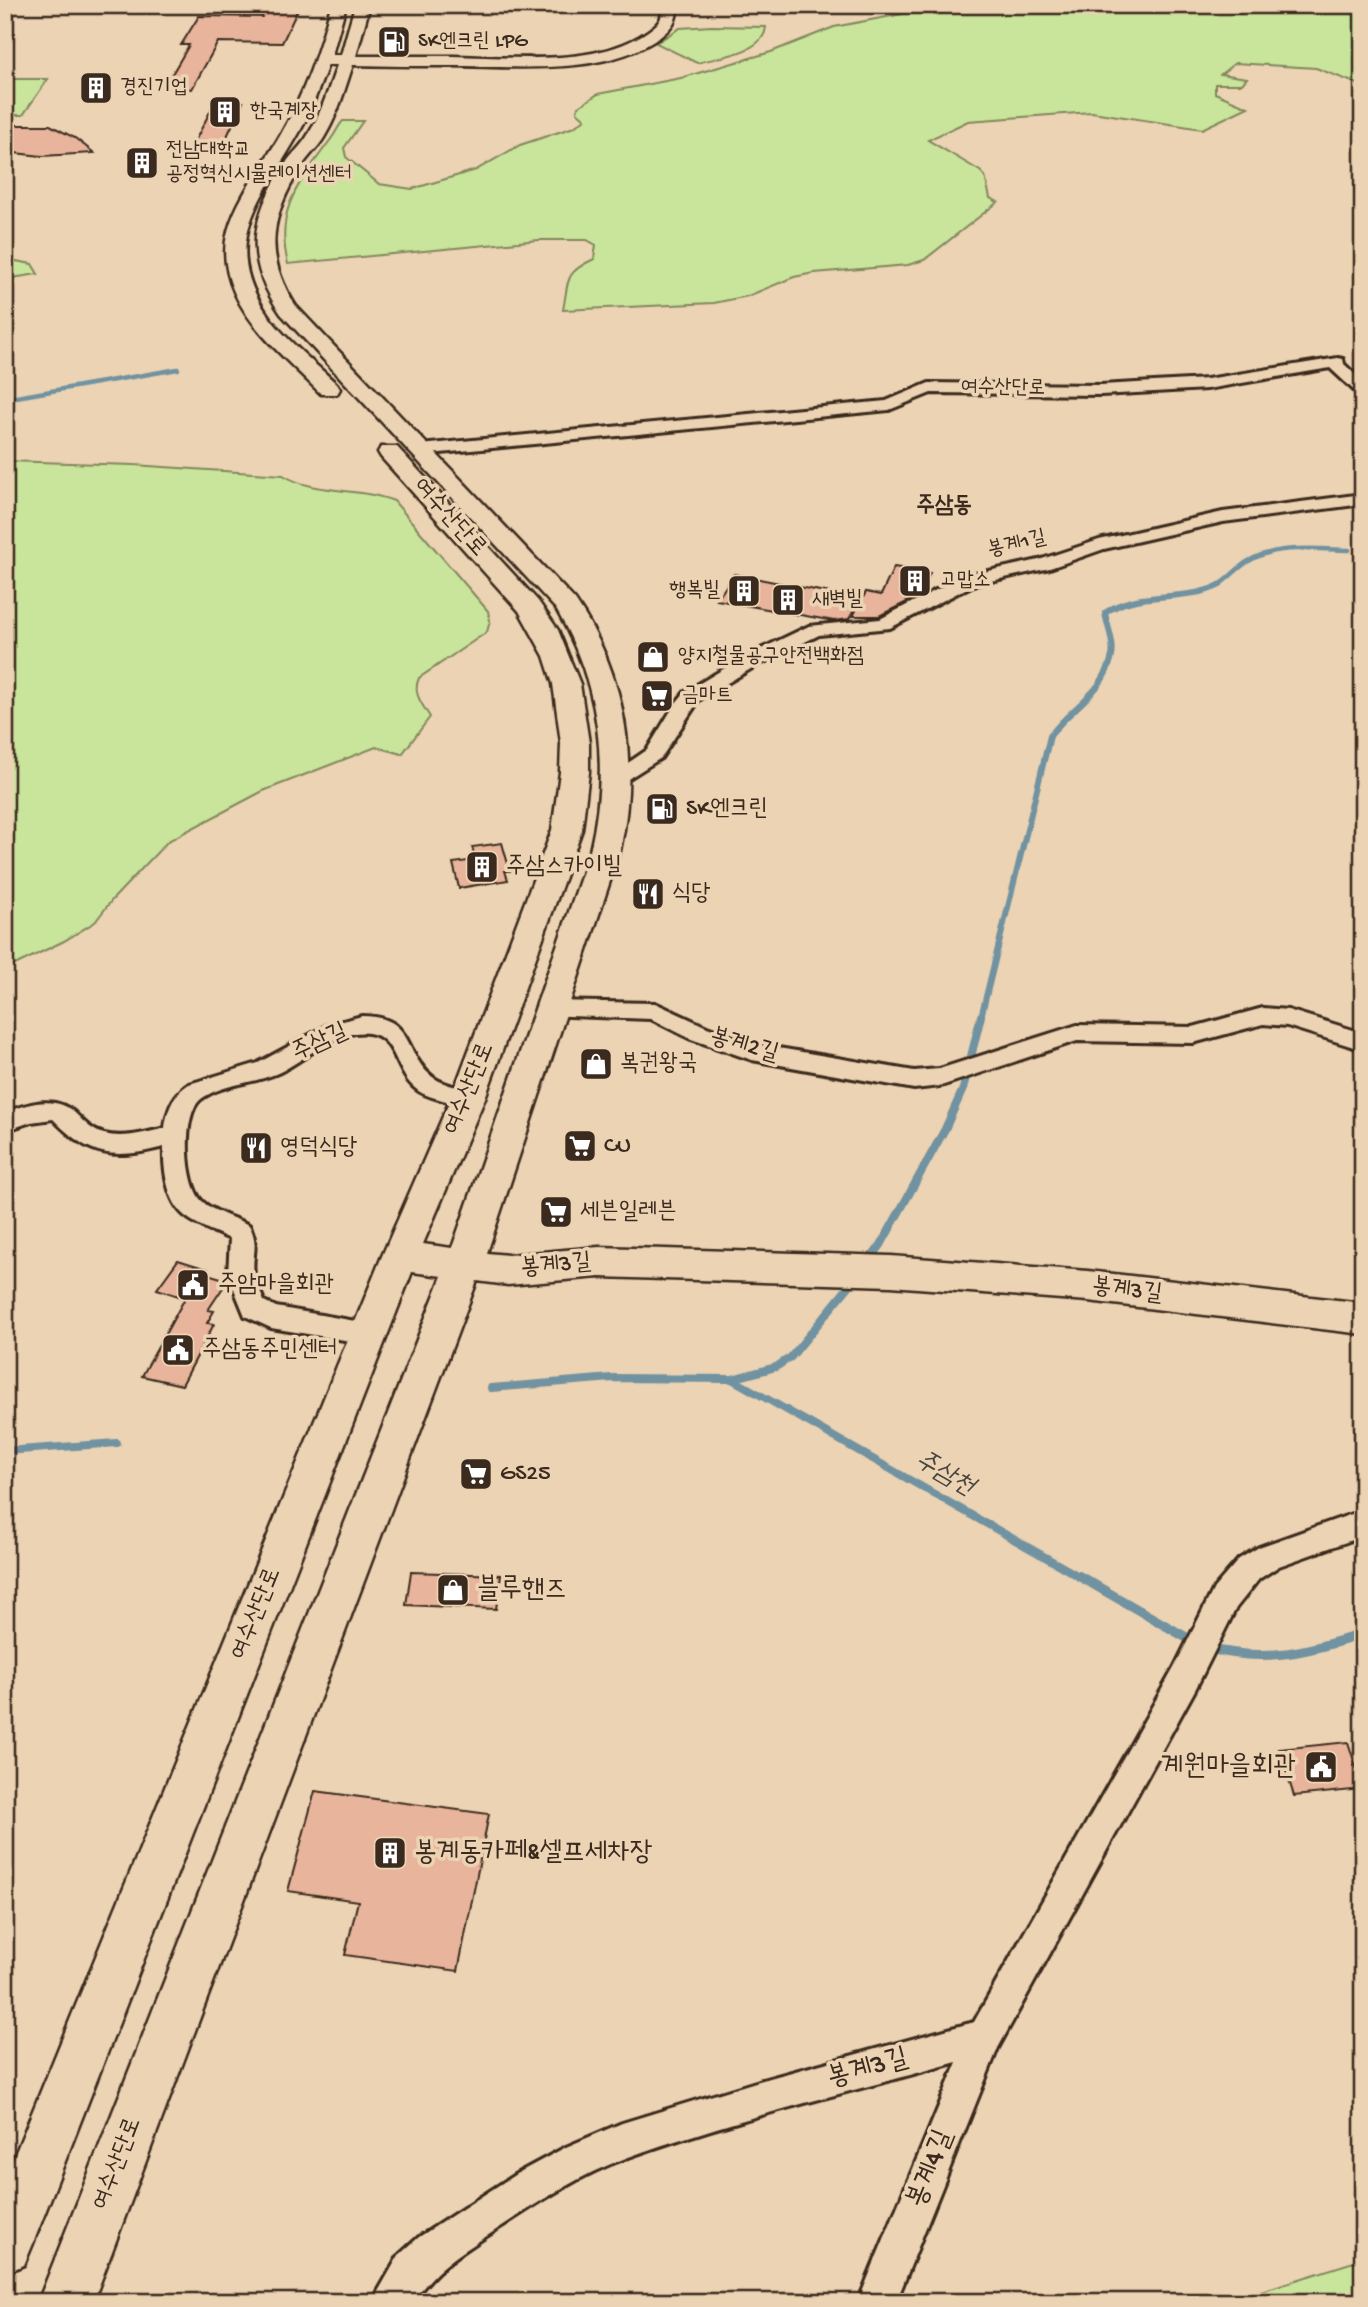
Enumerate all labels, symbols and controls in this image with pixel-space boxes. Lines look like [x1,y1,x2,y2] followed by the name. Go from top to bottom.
[375,23,413,61] fuel station icon: SK엔크린 LPG
[418,30,528,55] place label: SK엔크린 LPG
[77,69,115,107] building icon: 경진기업
[120,76,188,101] place label: 경진기업
[206,93,244,131] building icon: 한국계장
[250,100,318,125] place label: 한국계장
[166,139,352,188] place label: 전남대학교 공정혁신시뮬레이션센터
[123,144,161,182] building icon: 전남대학교 공정혁신시뮬레이션센터
[961,376,1045,402] street label: 여수산단로
[406,472,492,564] street label: 여수산단로
[916,493,972,520] district label: 주삼동
[985,526,1049,564] street label: 봉계1길
[896,562,934,600] building icon: 고맙소
[940,569,991,594] place label: 고맙소
[725,572,763,610] building icon: 행복빌
[669,579,720,604] place label: 행복빌
[769,581,807,619] building icon: 새벽빌
[812,588,863,613] place label: 새벽빌
[634,638,672,676] shop icon: 양지철물공구안전백화점
[678,644,864,670] place label: 양지철물공구안전백화점
[638,677,676,715] supermarket icon: 금마트
[682,684,733,709] place label: 금마트
[643,790,681,828] fuel station icon: SK엔크린
[686,795,768,824] place label: SK엔크린
[463,848,501,886] building icon: 주삼스카이빌
[506,853,623,882] place label: 주삼스카이빌
[629,875,667,913] restaurant icon: 식당
[672,880,711,909] place label: 식당
[288,1018,352,1068] street label: 주삼길
[707,1022,781,1070] street label: 봉계2길
[438,1039,502,1139] street label: 여수산단로
[577,1045,615,1083] shop icon: 복권왕국
[620,1050,697,1079] place label: 복권왕국
[561,1127,599,1165] supermarket icon: CU
[237,1129,275,1167] restaurant icon: 영덕식당
[604,1132,631,1161] place label: CU
[280,1134,357,1163] place label: 영덕식당
[537,1193,575,1231] supermarket icon: 세븐일레븐
[580,1198,677,1227] place label: 세븐일레븐
[520,1248,592,1284] street label: 봉계3길
[174,1266,212,1304] public building icon: 주암마을회관
[218,1271,334,1300] place label: 주암마을회관
[1090,1272,1164,1310] street label: 봉계3길
[159,1331,197,1369] public building icon: 주삼동주민센터
[202,1336,337,1365] place label: 주삼동주민센터
[909,1446,982,1506] water label: 주삼천
[457,1455,495,1493] supermarket icon: GS25
[500,1460,551,1489] place label: GS25
[225,1564,289,1664] street label: 여수산단로
[434,1571,472,1609] shop icon: 블루핸즈
[477,1574,567,1607] place label: 블루핸즈
[1302,1748,1340,1786] public building icon: 계원마을회관
[1161,1751,1296,1784] place label: 계원마을회관
[371,1834,409,1872] building icon: 봉계동카페&셀프세차장
[414,1837,653,1870] place label: 봉계동카페&셀프세차장
[824,2042,912,2096] street label: 봉계3길
[87,2114,149,2214] street label: 여수산단로
[901,2125,961,2213] street label: 봉계4길

